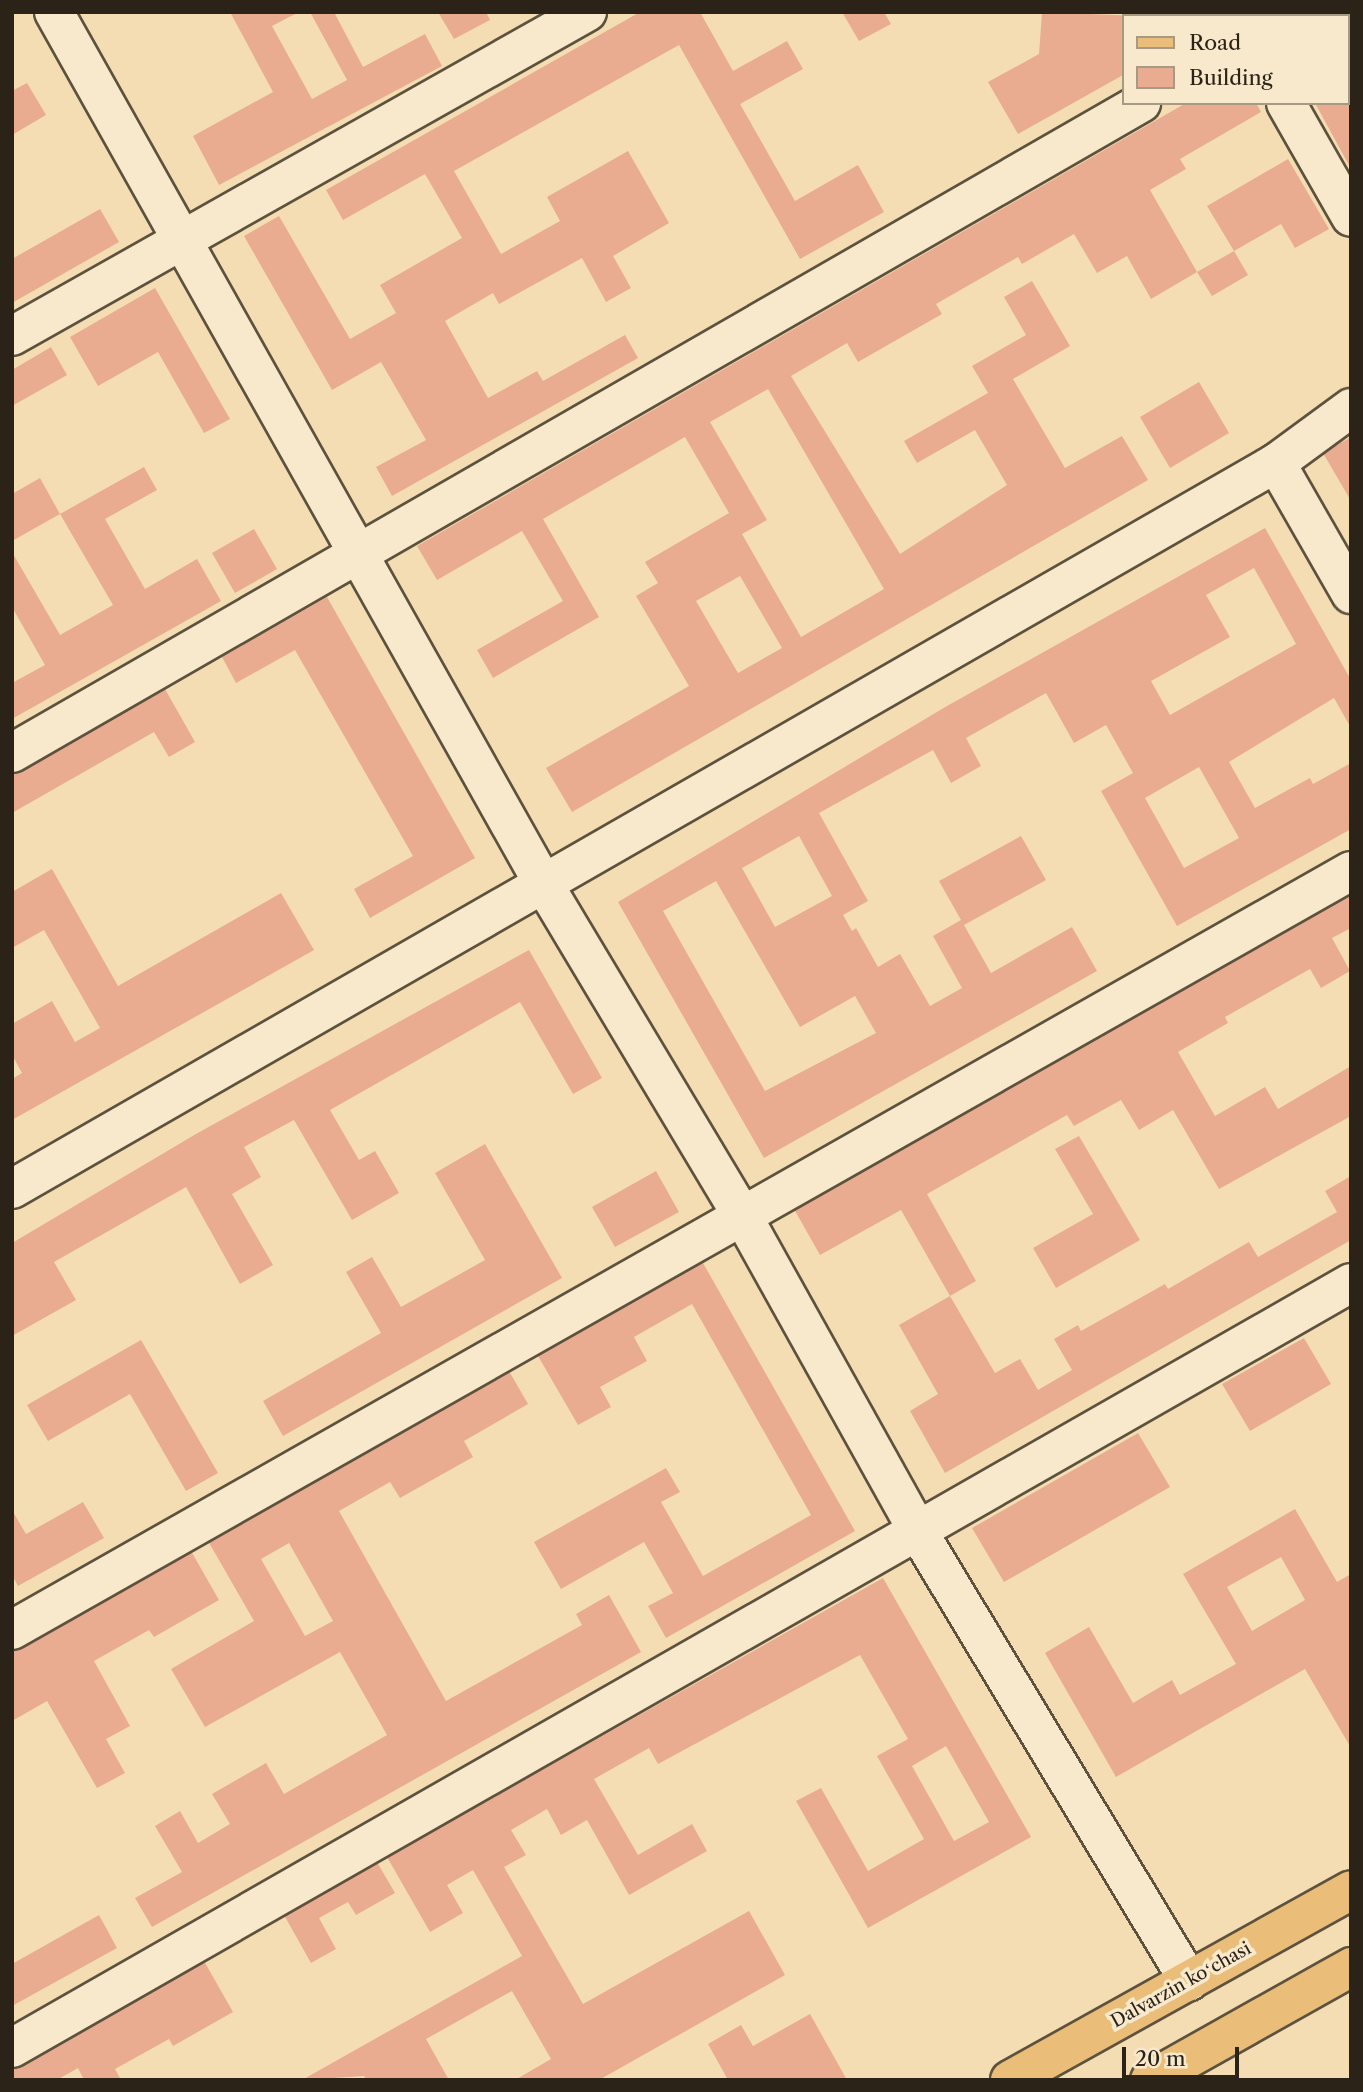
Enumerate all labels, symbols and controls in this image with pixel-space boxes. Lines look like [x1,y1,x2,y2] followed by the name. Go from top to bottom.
[1122,14,1349,105] legend
[1189,30,1241,55] text: Road
[1189,65,1273,90] text: Building
[1107,1938,1255,2032] street label: Dalvarzin koʻchasi
[1125,2032,1242,2076] scale bar
[1135,2046,1186,2071] text: 20 m

